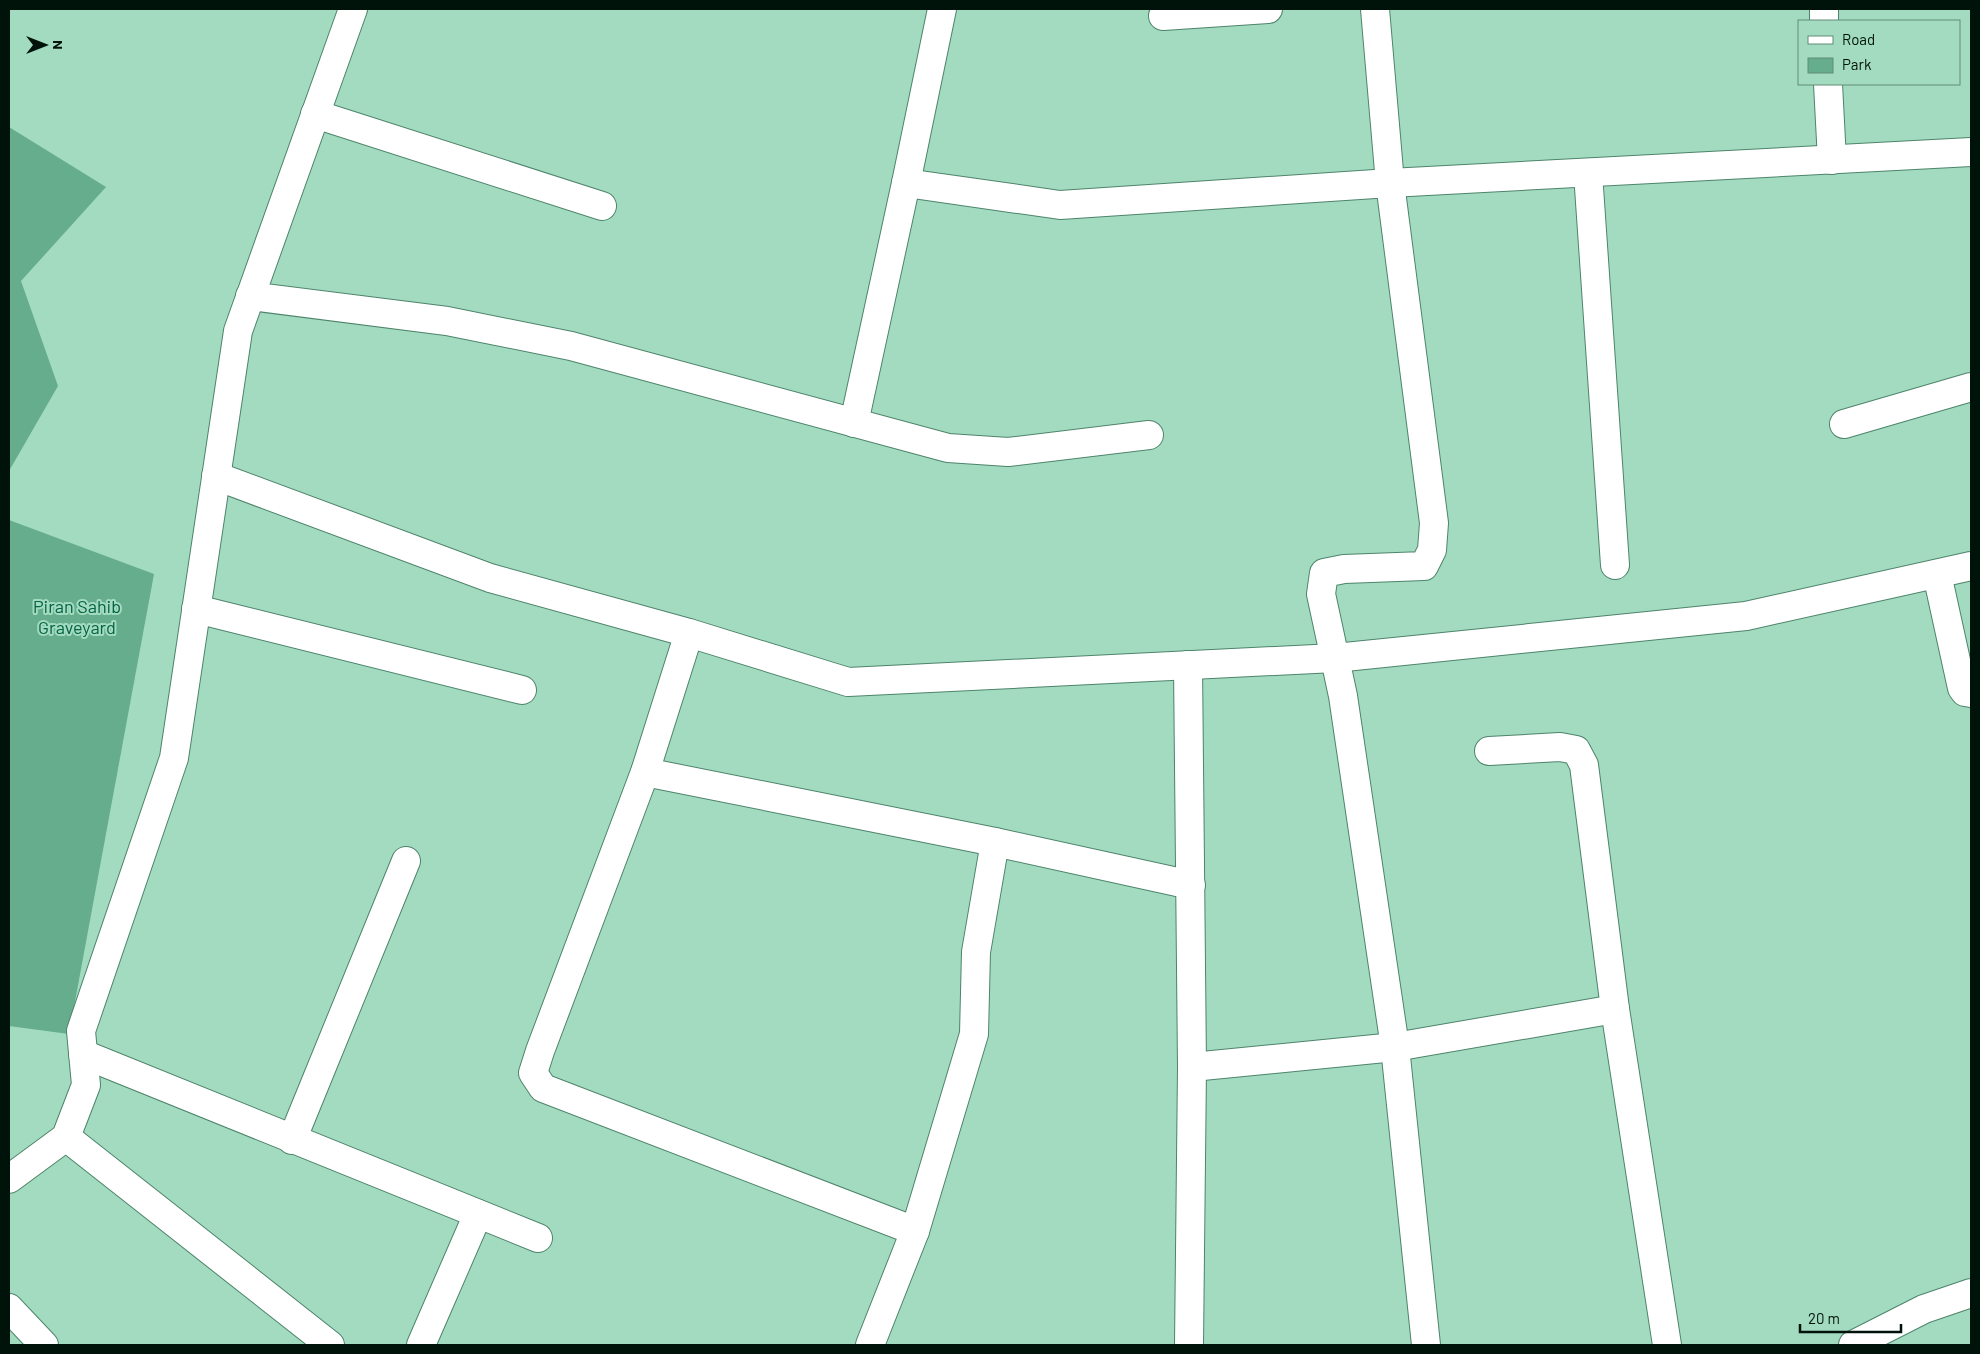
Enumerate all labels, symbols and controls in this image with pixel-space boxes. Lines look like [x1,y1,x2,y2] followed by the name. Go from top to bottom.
[20,20,70,70] north arrow
[1798,20,1960,85] legend
[1842,30,1875,48] text: Road
[50,40,67,50] text: N
[1842,55,1872,73] text: Park
[33,595,121,638] park label: Piran Sahib Graveyard
[1800,1302,1901,1334] scale bar
[1808,1309,1840,1327] text: 20 m

